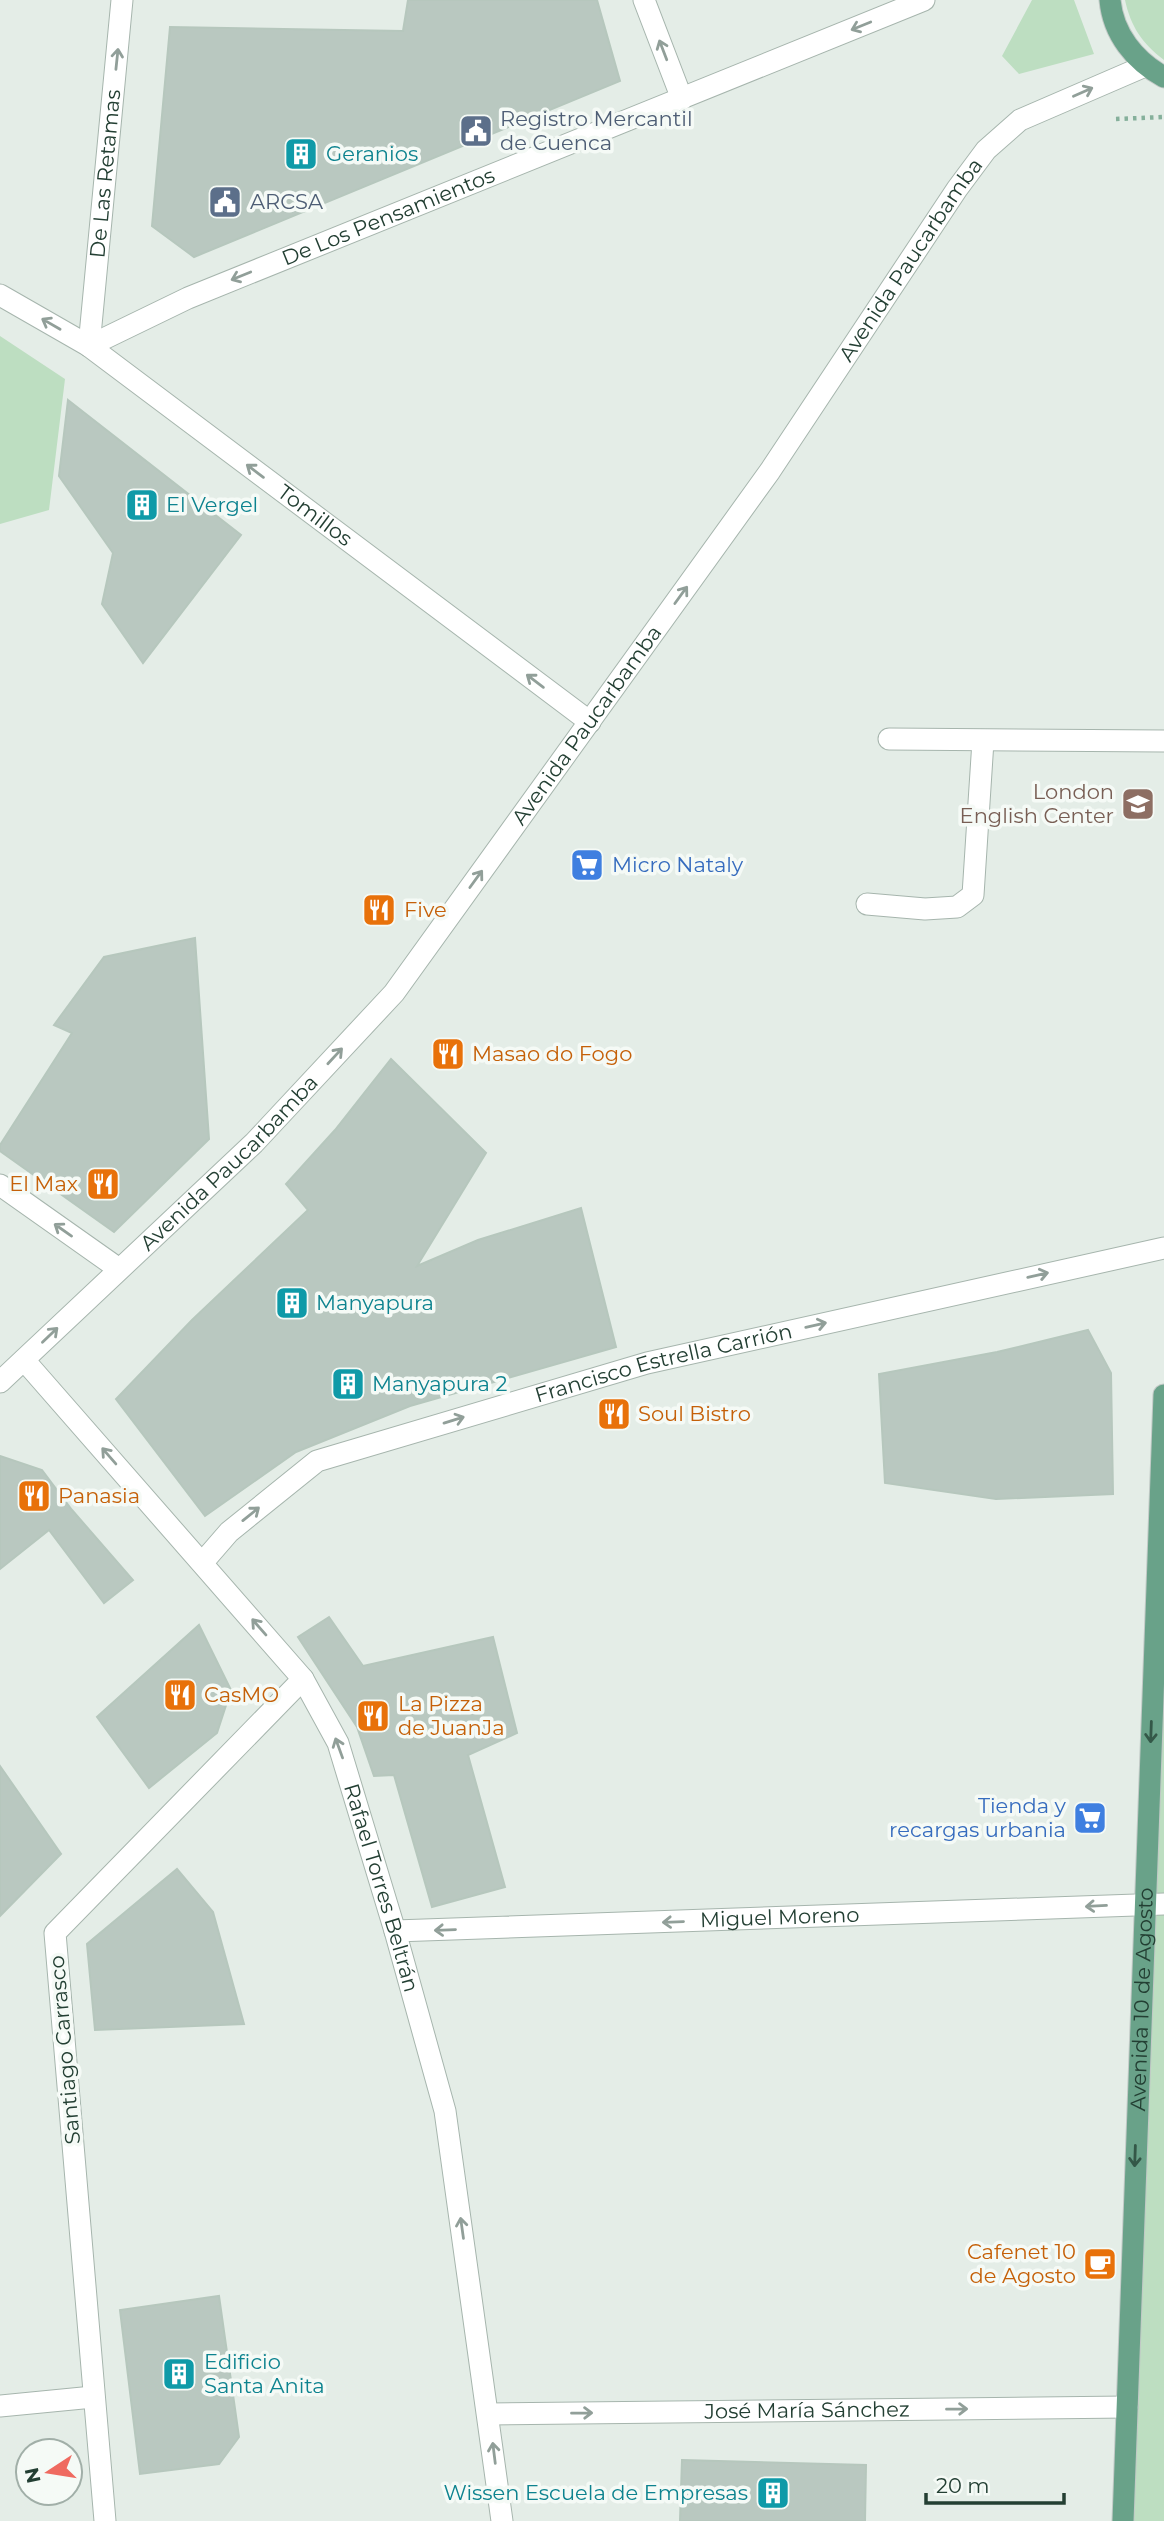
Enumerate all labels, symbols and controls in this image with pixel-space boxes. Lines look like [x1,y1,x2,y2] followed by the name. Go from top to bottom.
[851,20,873,33] one-way arrow
[656,39,669,61] one-way arrow
[111,48,124,71] one-way arrow
[1071,85,1093,98] one-way arrow
[84,88,125,259] street label: De Las Retamas
[500,106,693,155] place label: Registro Mercantil de Cuenca
[457,112,495,150] public building icon: Registro Mercantil de Cuenca
[282,135,320,173] building icon: Geranios
[326,141,418,166] place label: Geranios
[833,153,988,366] street label: Avenida Paucarbamba
[278,162,498,271] street label: De Los Pensamientos
[206,183,244,221] public building icon: ARCSA
[250,189,324,214] place label: ARCSA
[231,271,253,284] one-way arrow
[41,317,61,331] one-way arrow
[246,463,265,478] one-way arrow
[273,479,357,551] street label: Tomillos
[123,486,161,524] building icon: El Vergel
[166,492,258,517] place label: El Vergel
[674,586,688,605] one-way arrow
[506,620,667,829] street label: Avenida Paucarbamba
[526,674,545,688] one-way arrow
[960,779,1114,828] place label: London English Center
[1119,785,1157,823] school or university icon: London English Center
[568,846,606,884] supermarket icon: Micro Nataly
[612,852,744,877] place label: Micro Nataly
[469,870,484,889] one-way arrow
[360,891,398,929] restaurant icon: Five
[404,897,447,922] place label: Five
[429,1035,467,1073] restaurant icon: Masao do Fogo
[472,1041,632,1066] place label: Masao do Fogo
[327,1047,343,1065] one-way arrow
[135,1070,323,1256] street label: Avenida Paucarbamba
[84,1165,122,1203] restaurant icon: El Max
[9,1171,78,1196] place label: El Max
[54,1223,73,1237] one-way arrow
[1026,1268,1049,1282] one-way arrow
[273,1284,311,1322] building icon: Manyapura
[316,1290,434,1315] place label: Manyapura
[532,1318,794,1408] street label: Francisco Estrella Carrión
[804,1318,827,1332] one-way arrow
[41,1327,58,1344] one-way arrow
[329,1365,367,1403] building icon: Manyapura 2
[372,1371,507,1396] place label: Manyapura 2
[595,1395,633,1433] restaurant icon: Soul Bistro
[638,1401,751,1426] place label: Soul Bistro
[443,1413,465,1426] one-way arrow
[101,1447,117,1465] one-way arrow
[15,1477,53,1515] restaurant icon: Panasia
[58,1483,140,1508] place label: Panasia
[241,1506,259,1522] one-way arrow
[251,1619,267,1637] one-way arrow
[161,1676,199,1714] restaurant icon: CasMO
[204,1682,279,1707] place label: CasMO
[398,1691,505,1740] place label: La Pizza de JuanJa
[354,1697,392,1735] restaurant icon: La Pizza de JuanJa
[1144,1721,1157,1744] one-way arrow
[331,1737,344,1759] one-way arrow
[339,1780,424,1995] street label: Rafael Torres Beltrán
[889,1793,1067,1842] place label: Tienda y recargas urbania
[1071,1799,1109,1837] supermarket icon: Tienda y recargas urbania
[1125,1887,1158,2112] street label: Avenida 10 de Agosto
[1085,1900,1108,1913] one-way arrow
[700,1902,860,1932] street label: Miguel Moreno
[661,1916,684,1929] one-way arrow
[434,1924,457,1937] one-way arrow
[44,1955,85,2146] street label: Santiago Carrasco
[1129,2144,1142,2167] one-way arrow
[455,2217,468,2240] one-way arrow
[967,2239,1076,2288] place label: Cafenet 10 de Agosto
[1081,2245,1119,2283] cafe icon: Cafenet 10 de Agosto
[204,2349,325,2398] place label: Edificio Santa Anita
[160,2355,198,2393] building icon: Edificio Santa Anita
[703,2396,910,2424] street label: José María Sánchez
[945,2402,968,2416] one-way arrow
[570,2406,593,2420] one-way arrow
[14,2437,84,2507] north arrow
[487,2442,500,2465] one-way arrow
[926,2462,1064,2506] scale bar
[20,2466,46,2485] text: N
[936,2473,990,2498] text: 20 m
[754,2474,792,2512] building icon: Wissen Escuela de Empresas
[444,2480,748,2505] place label: Wissen Escuela de Empresas

